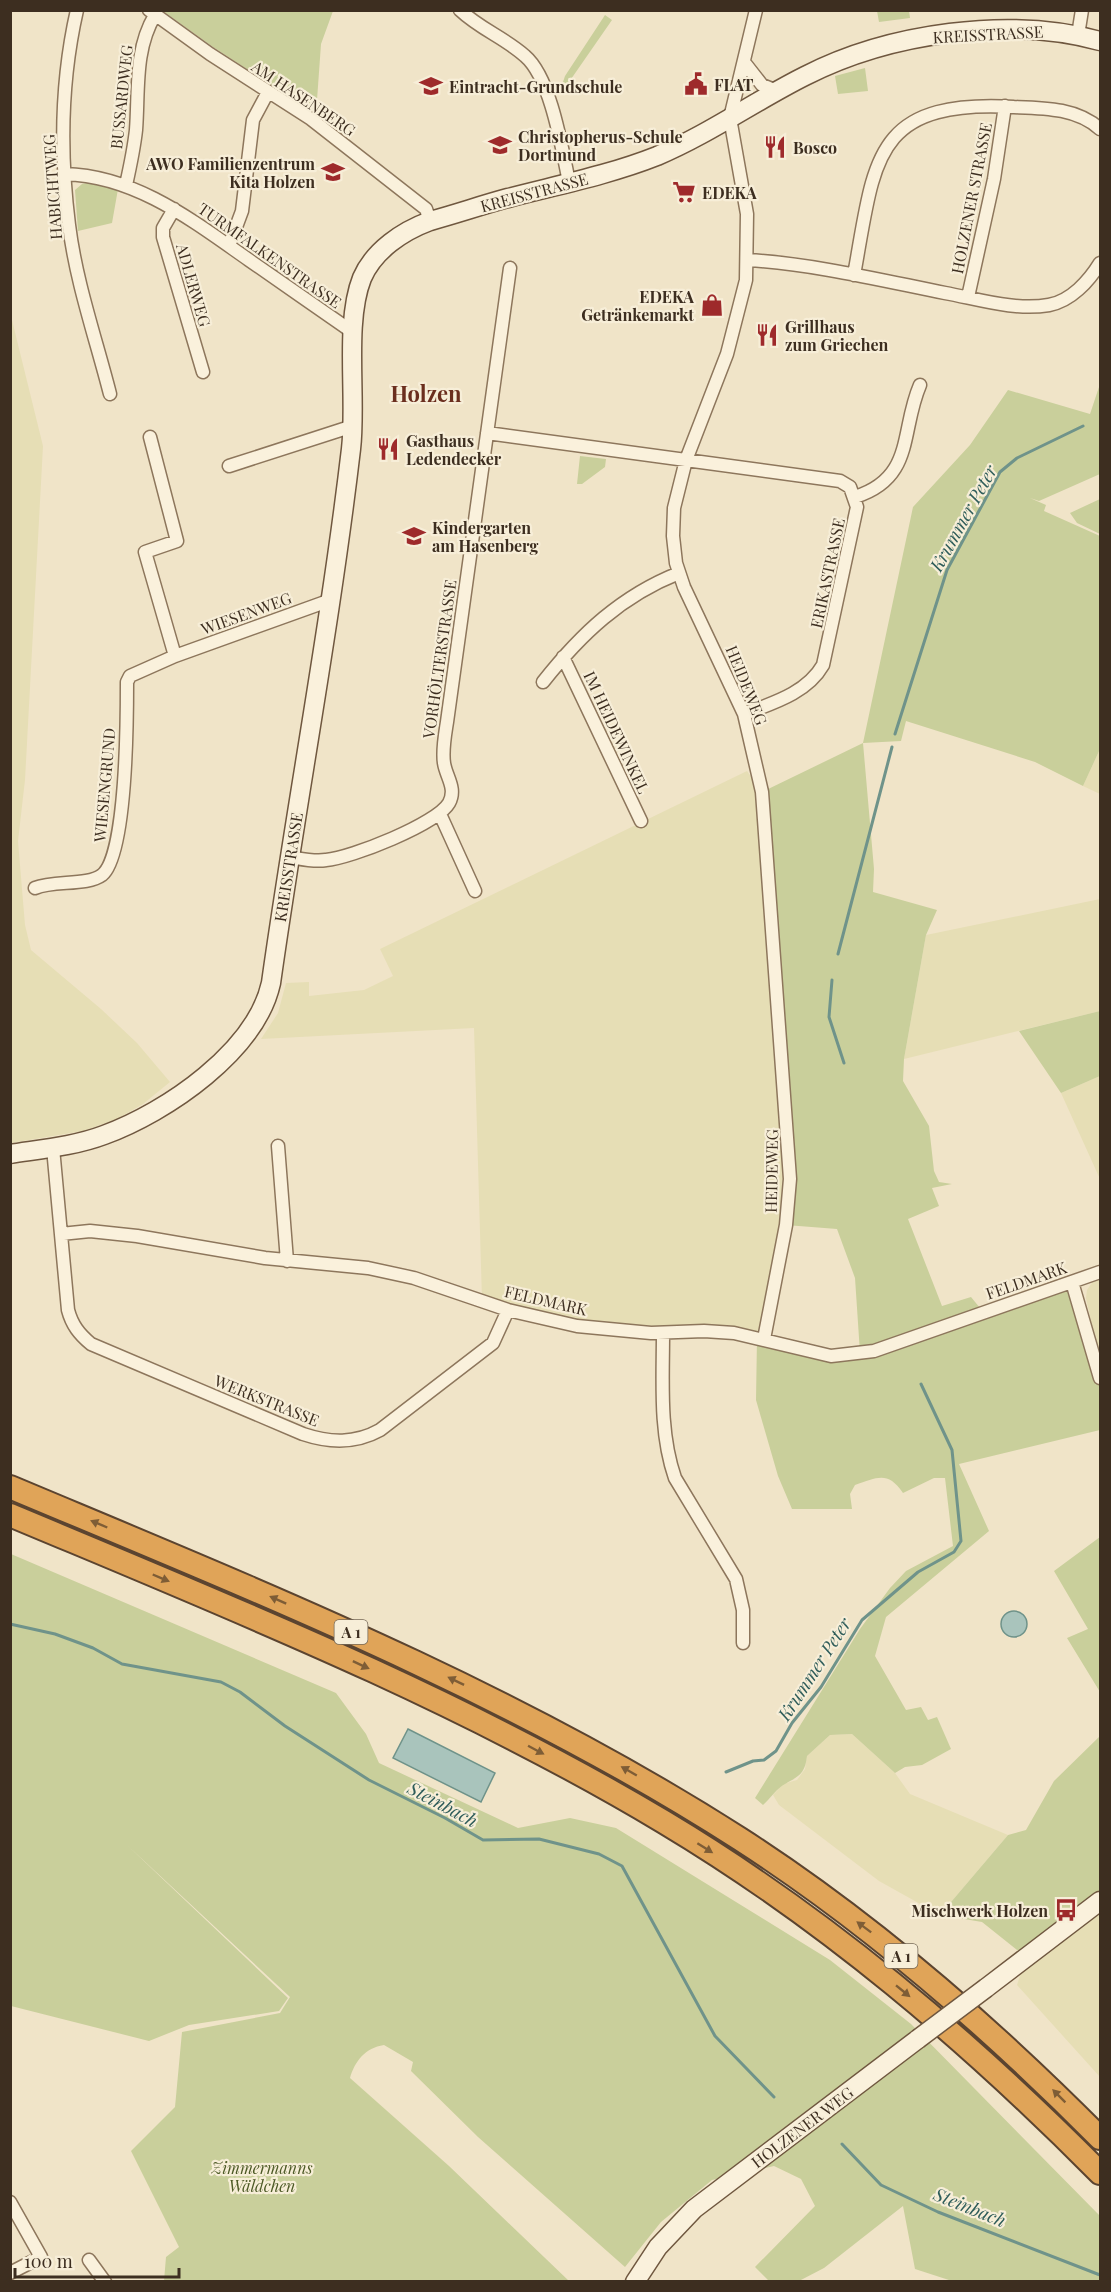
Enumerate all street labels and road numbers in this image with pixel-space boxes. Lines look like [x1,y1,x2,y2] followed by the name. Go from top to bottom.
[932,21,1044,47] street label: KREISSTRASSE
[105,44,137,150] street label: BUSSARDWEG
[247,55,360,140] street label: AM HASENBERG
[946,121,996,275] street label: HOLZENER STRASSE
[38,134,66,240] street label: HABICHTWEG
[478,168,590,216] street label: KREISSTRASSE
[194,198,346,312] street label: TURMFALKENSTRASSE
[172,240,216,329] street label: ADLERWEG
[805,516,849,630] street label: ERIKASTRASSE
[417,578,461,741] street label: VORHÖLTERSTRASSE
[197,587,294,639] street label: WIESENWEG
[722,642,772,728] street label: HEIDEWEG
[579,667,655,797] street label: IM HEIDEWINKEL
[88,727,119,844] street label: WIESENGRUND
[269,811,307,923] street label: KREISSTRASSE
[760,1129,782,1213] street label: HEIDEWEG
[983,1256,1070,1304] street label: FELDMARK
[503,1280,590,1320] street label: FELDMARK
[211,1369,322,1431] street label: WERKSTRASSE
[334,1620,368,1644] road number: A 1
[884,1944,918,1968] road number: A 1
[747,2082,857,2172] street label: HOLZENER WEG

